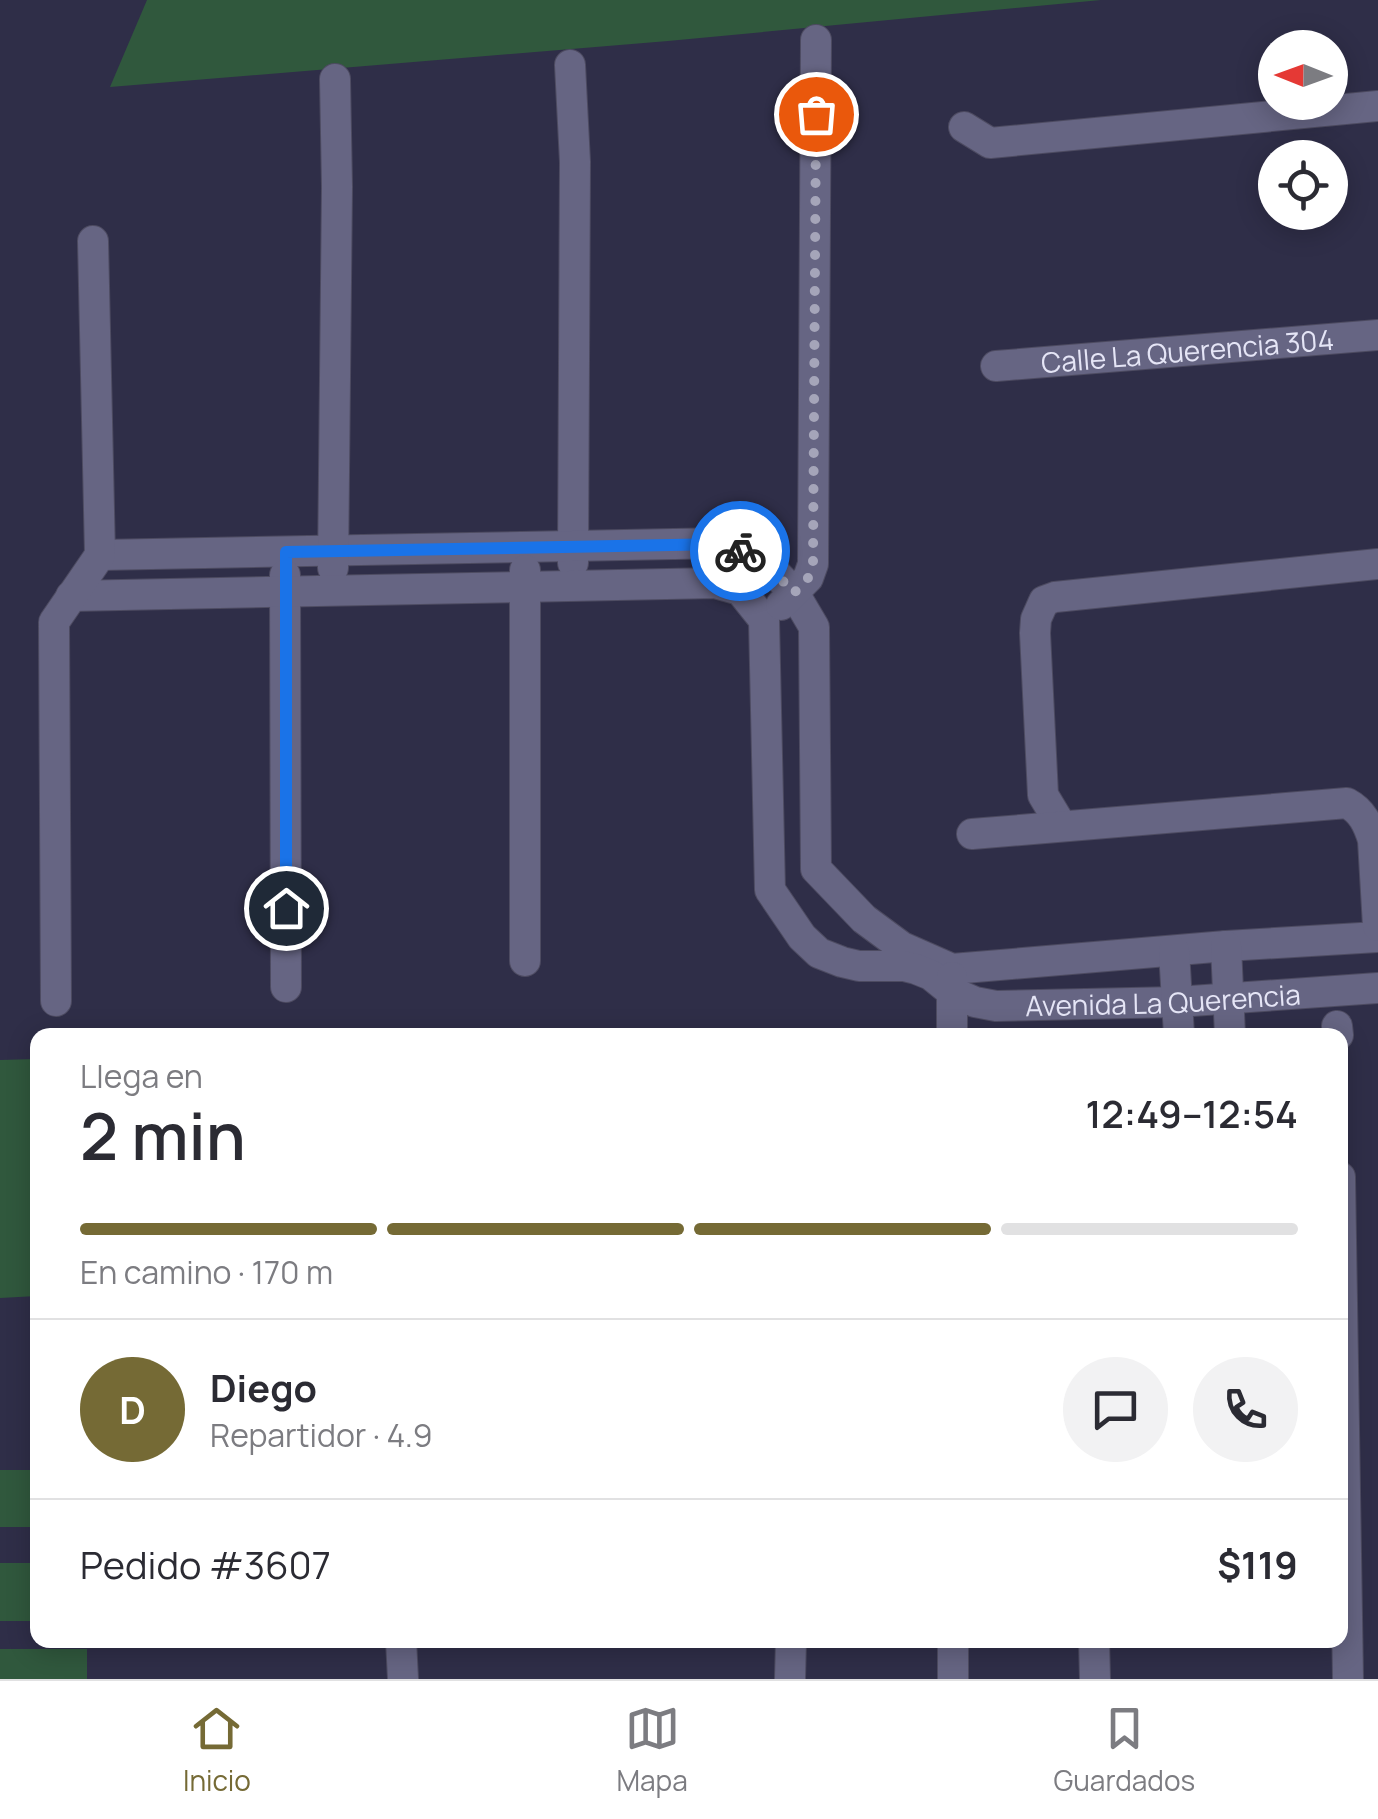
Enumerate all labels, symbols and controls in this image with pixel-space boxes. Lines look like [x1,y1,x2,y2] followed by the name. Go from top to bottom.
[1258,30,1348,120] north arrow
[1258,30,1348,230] map controls
[774,72,859,157] pin
[789,87,844,142] icon: bag
[1258,140,1348,230] button: locate
[1039,320,1335,381] street label: Calle La Querencia 304
[690,501,790,601] courier
[713,524,768,579] icon: bike
[244,866,329,951] pin
[259,881,314,936] icon: home
[1025,974,1302,1024] street label: Avenida La Querencia
[80,1054,203,1098] text: Llega en
[1085,1087,1298,1139] text: 12:49–12:54
[80,1091,246,1180] text: 2 min
[80,1250,333,1294] text: En camino · 170 m
[1063,1357,1168,1462] button: chat
[1193,1357,1298,1462] button: phone
[210,1361,317,1413] text: Diego
[119,1383,146,1435] text: D
[210,1413,433,1457] text: Repartidor · 4.9
[80,1538,331,1590] text: Pedido #3607
[1217,1538,1298,1590] text: $119
[183,1701,251,1799] tab: Inicio
[617,1701,688,1799] tab: Mapa
[1053,1701,1195,1799] tab: Guardados

